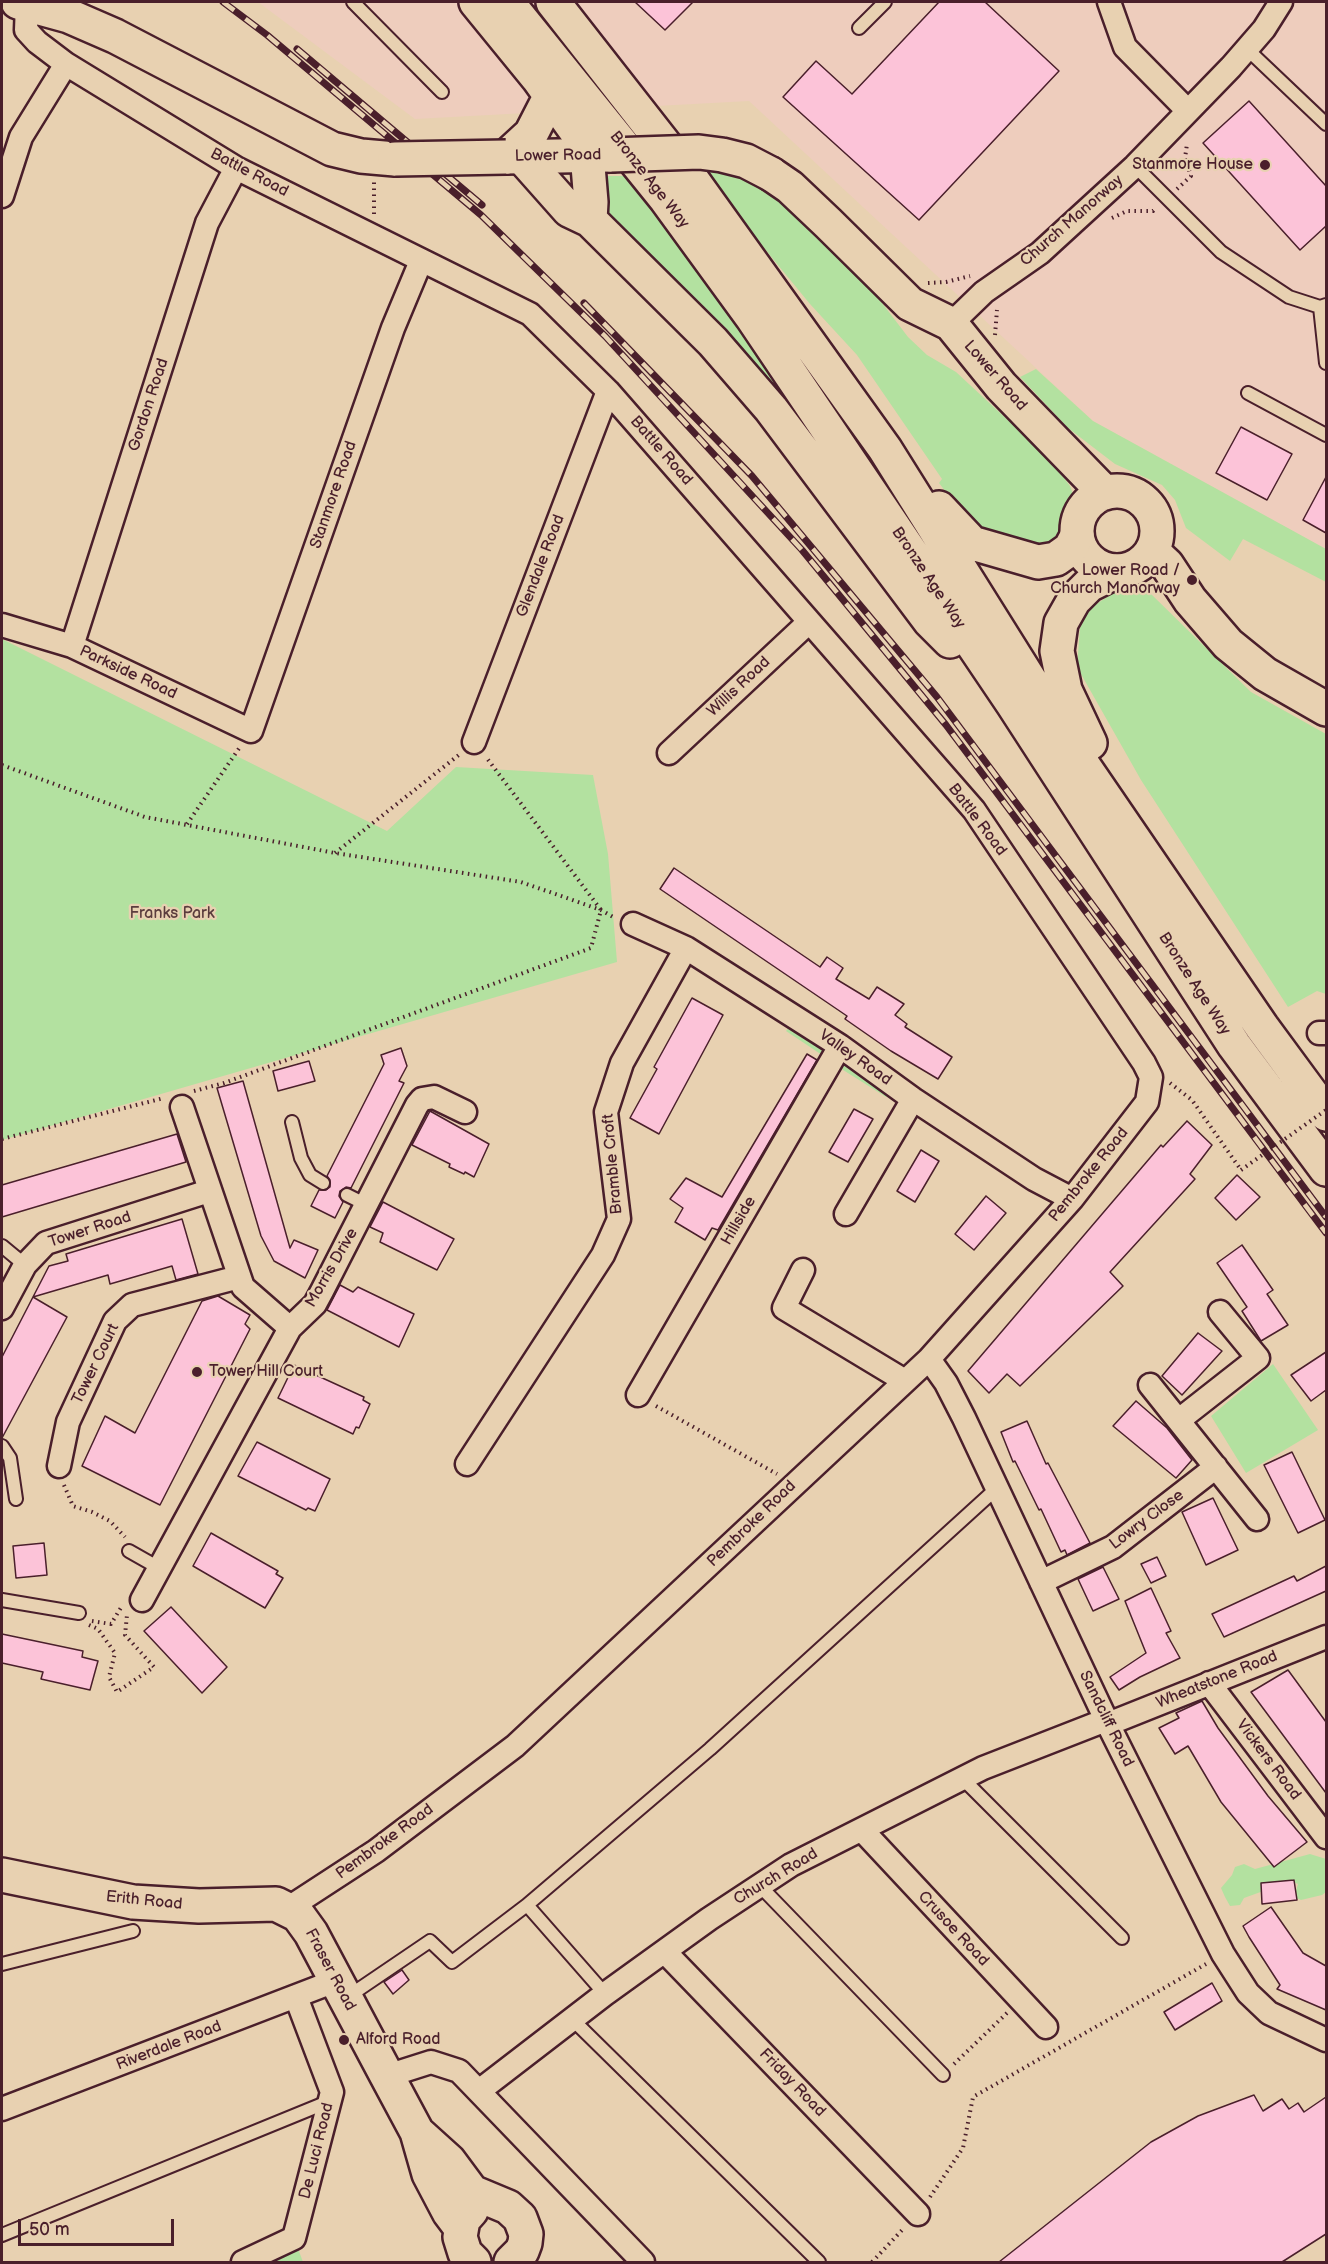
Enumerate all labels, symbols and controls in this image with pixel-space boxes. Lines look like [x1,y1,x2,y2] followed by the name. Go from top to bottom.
[605,128,693,232] street label: Bronze Age Way
[207,144,291,202] street label: Battle Road
[515,146,601,166] street label: Lower Road
[1132,155,1253,175] place label: Stanmore House
[1258,158,1272,172] marker: Stanmore House
[1017,171,1127,271] street label: Church Manorway
[959,337,1031,415] street label: Lower Road
[125,356,173,454] street label: Gordon Road
[626,412,696,490] street label: Battle Road
[307,439,361,551] street label: Stanmore Road
[513,512,569,620] street label: Glendale Road
[887,524,969,632] street label: Bronze Age Way
[1050,561,1180,599] place label: Lower Road / Church Manorway
[1185,573,1199,587] marker: Lower Road / Church Manorway
[76,642,180,704] street label: Parkside Road
[703,653,775,721] street label: Willis Road
[944,780,1010,860] street label: Battle Road
[129,904,215,924] park label: Franks Park
[1154,929,1234,1039] street label: Bronze Age Way
[815,1026,895,1090] street label: Valley Road
[599,1113,627,1215] street label: Bramble Croft
[1045,1124,1133,1226] street label: Pembroke Road
[717,1193,761,1249] street label: Hillside
[46,1208,134,1252] street label: Tower Road
[302,1225,362,1311] street label: Morris Drive
[68,1321,124,1407] street label: Tower Court
[209,1362,323,1382] place label: Tower Hill Court
[190,1365,204,1379] marker: Tower Hill Court
[704,1477,800,1571] street label: Pembroke Road
[1106,1486,1188,1554] street label: Lowry Close
[1154,1647,1280,1713] street label: Wheatstone Road
[1074,1668,1138,1770] street label: Sandcliff Road
[1231,1716,1305,1804] street label: Vickers Road
[332,1800,438,1884] street label: Pembroke Road
[730,1844,822,1910] street label: Church Road
[105,1887,183,1915] street label: Erith Road
[913,1888,993,1970] street label: Crusoe Road
[300,1926,360,2014] street label: Fraser Road
[114,2017,224,2075] street label: Riverdale Road
[356,2030,440,2050] place label: Alford Road
[337,2033,351,2047] marker: Alford Road
[755,2045,829,2121] street label: Friday Road
[296,2101,338,2201] street label: De Luci Road
[21,2207,177,2245] scale bar
[29,2219,70,2240] text: 50 m

